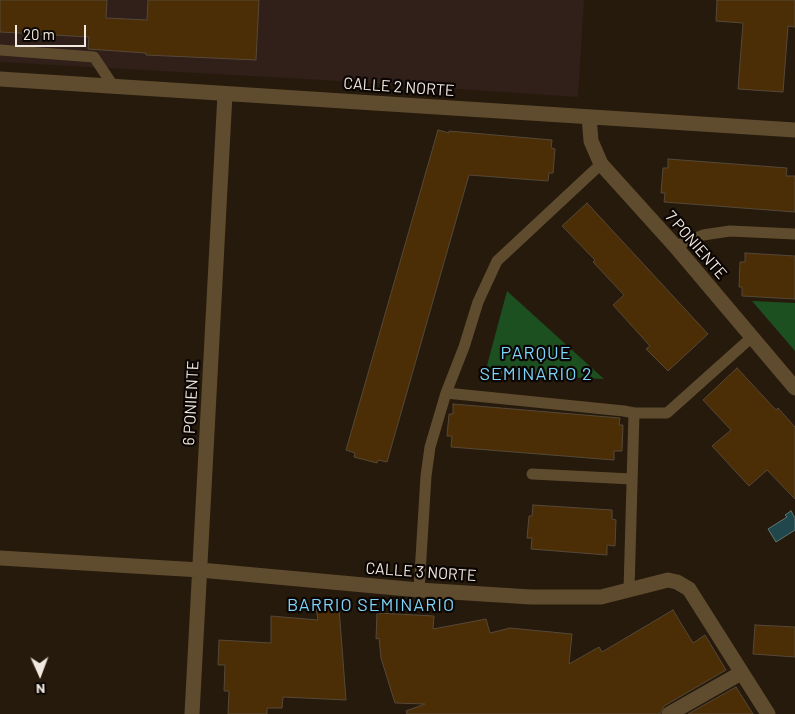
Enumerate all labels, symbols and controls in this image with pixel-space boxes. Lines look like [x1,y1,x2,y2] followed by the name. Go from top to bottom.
[18,15,89,47] scale bar
[23,25,55,43] text: 20 m
[343,74,455,100] street label: CALLE 2 NORTE
[661,207,731,283] street label: 7 PONIENTE
[478,342,594,384] district label: PARQUE SEMINARIO 2
[179,360,203,446] street label: 6 PONIENTE
[365,559,477,585] street label: CALLE 3 NORTE
[285,594,457,616] district label: BARRIO SEMINARIO
[15,649,65,699] north arrow
[36,681,45,698] text: N

